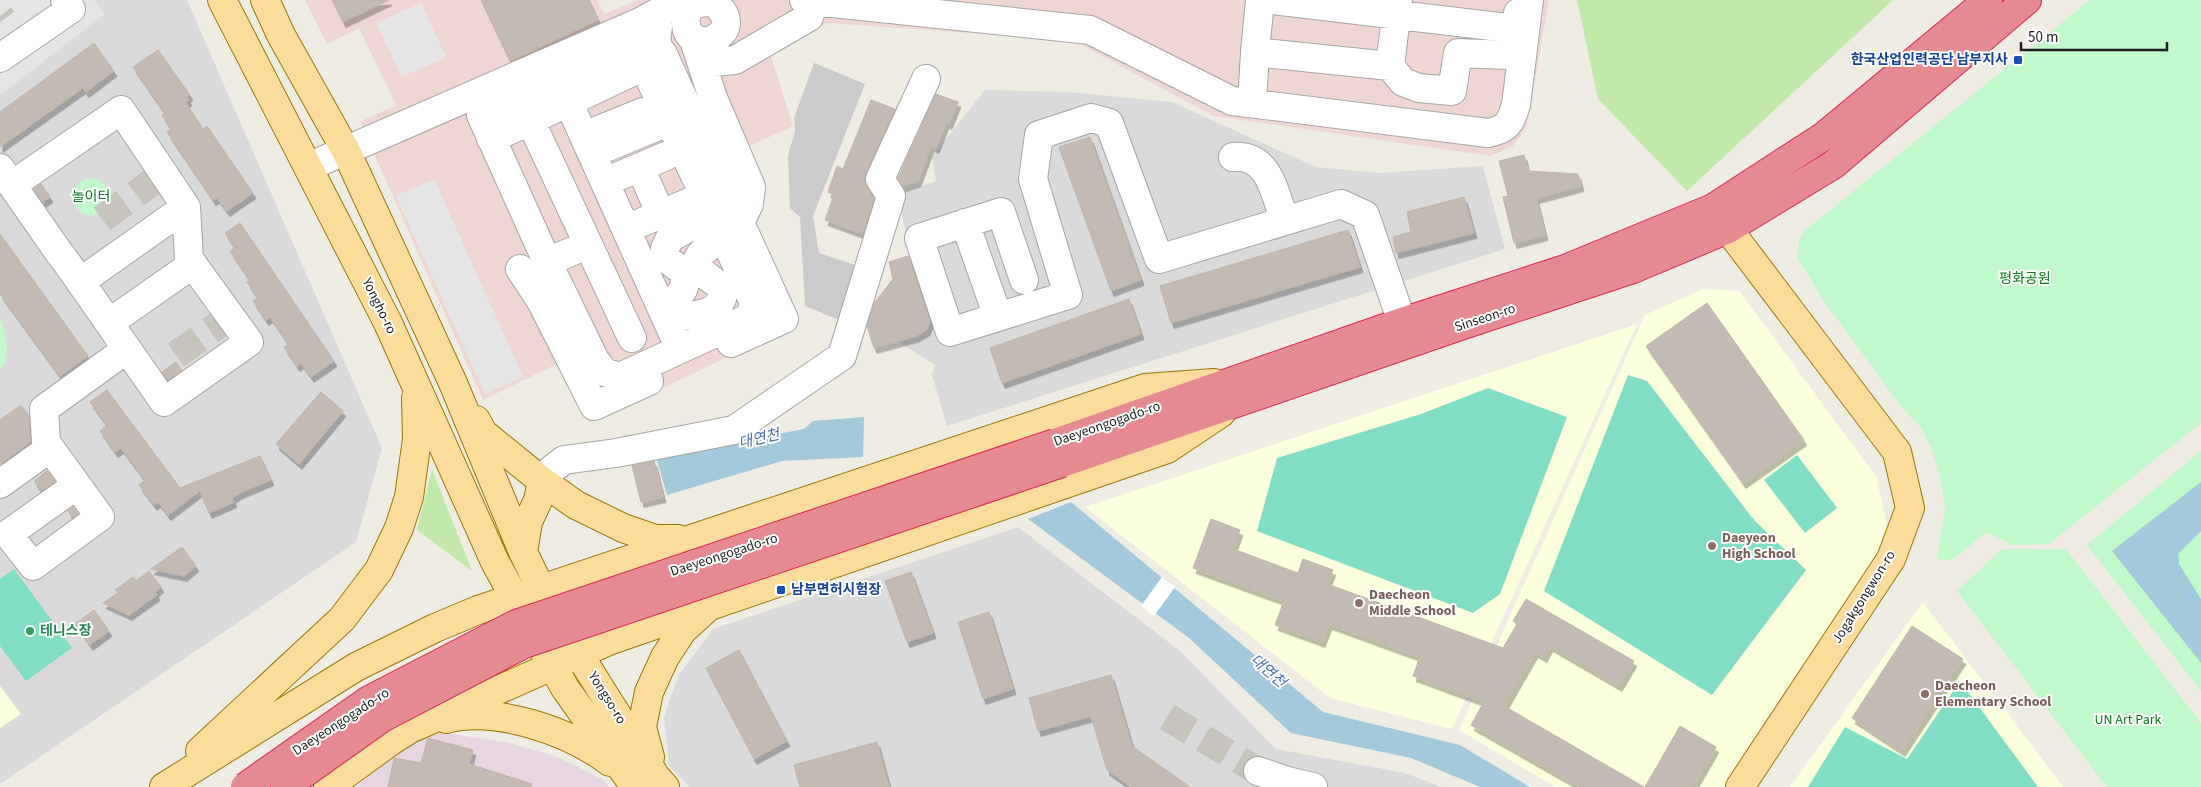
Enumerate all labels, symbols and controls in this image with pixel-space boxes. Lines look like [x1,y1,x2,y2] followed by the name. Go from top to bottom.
[2021,20,2167,52] scale bar
[2028,27,2058,48] text: 50 m
[1851,50,2008,70] place label: 한국산업인력공단 남부지사
[2012,54,2024,66] marker: 한국산업인력공단 남부지사
[72,187,110,207] park label: 놀이터
[1999,269,2051,289] park label: 평화공원
[356,274,401,338] street label: Yongho-ro
[1452,299,1518,337] street label: Sinseon-ro
[1051,396,1163,452] street label: Daeyeongogado-ro
[736,424,784,454] water label: 대연천
[668,528,780,582] street label: Daeyeongogado-ro
[1722,528,1795,564] place label: Daeyeon High School
[1706,540,1718,552] marker: Daeyeon High School
[1827,547,1901,647] street label: Jogakgongwon-ro
[791,580,881,600] place label: 남부면허시험장
[775,584,787,596] marker: 남부면허시험장
[1369,585,1456,621] place label: Daecheon Middle School
[1353,597,1365,609] marker: Daecheon Middle School
[40,621,92,641] place label: 테니스장
[24,625,36,637] marker: 테니스장
[1245,649,1292,694] water label: 대연천
[582,667,631,728] street label: Yongso-ro
[1935,676,2051,712] place label: Daecheon Elementary School
[289,683,393,761] street label: Daeyeongogado-ro
[1919,688,1931,700] marker: Daecheon Elementary School
[2094,710,2162,730] park label: UN Art Park

